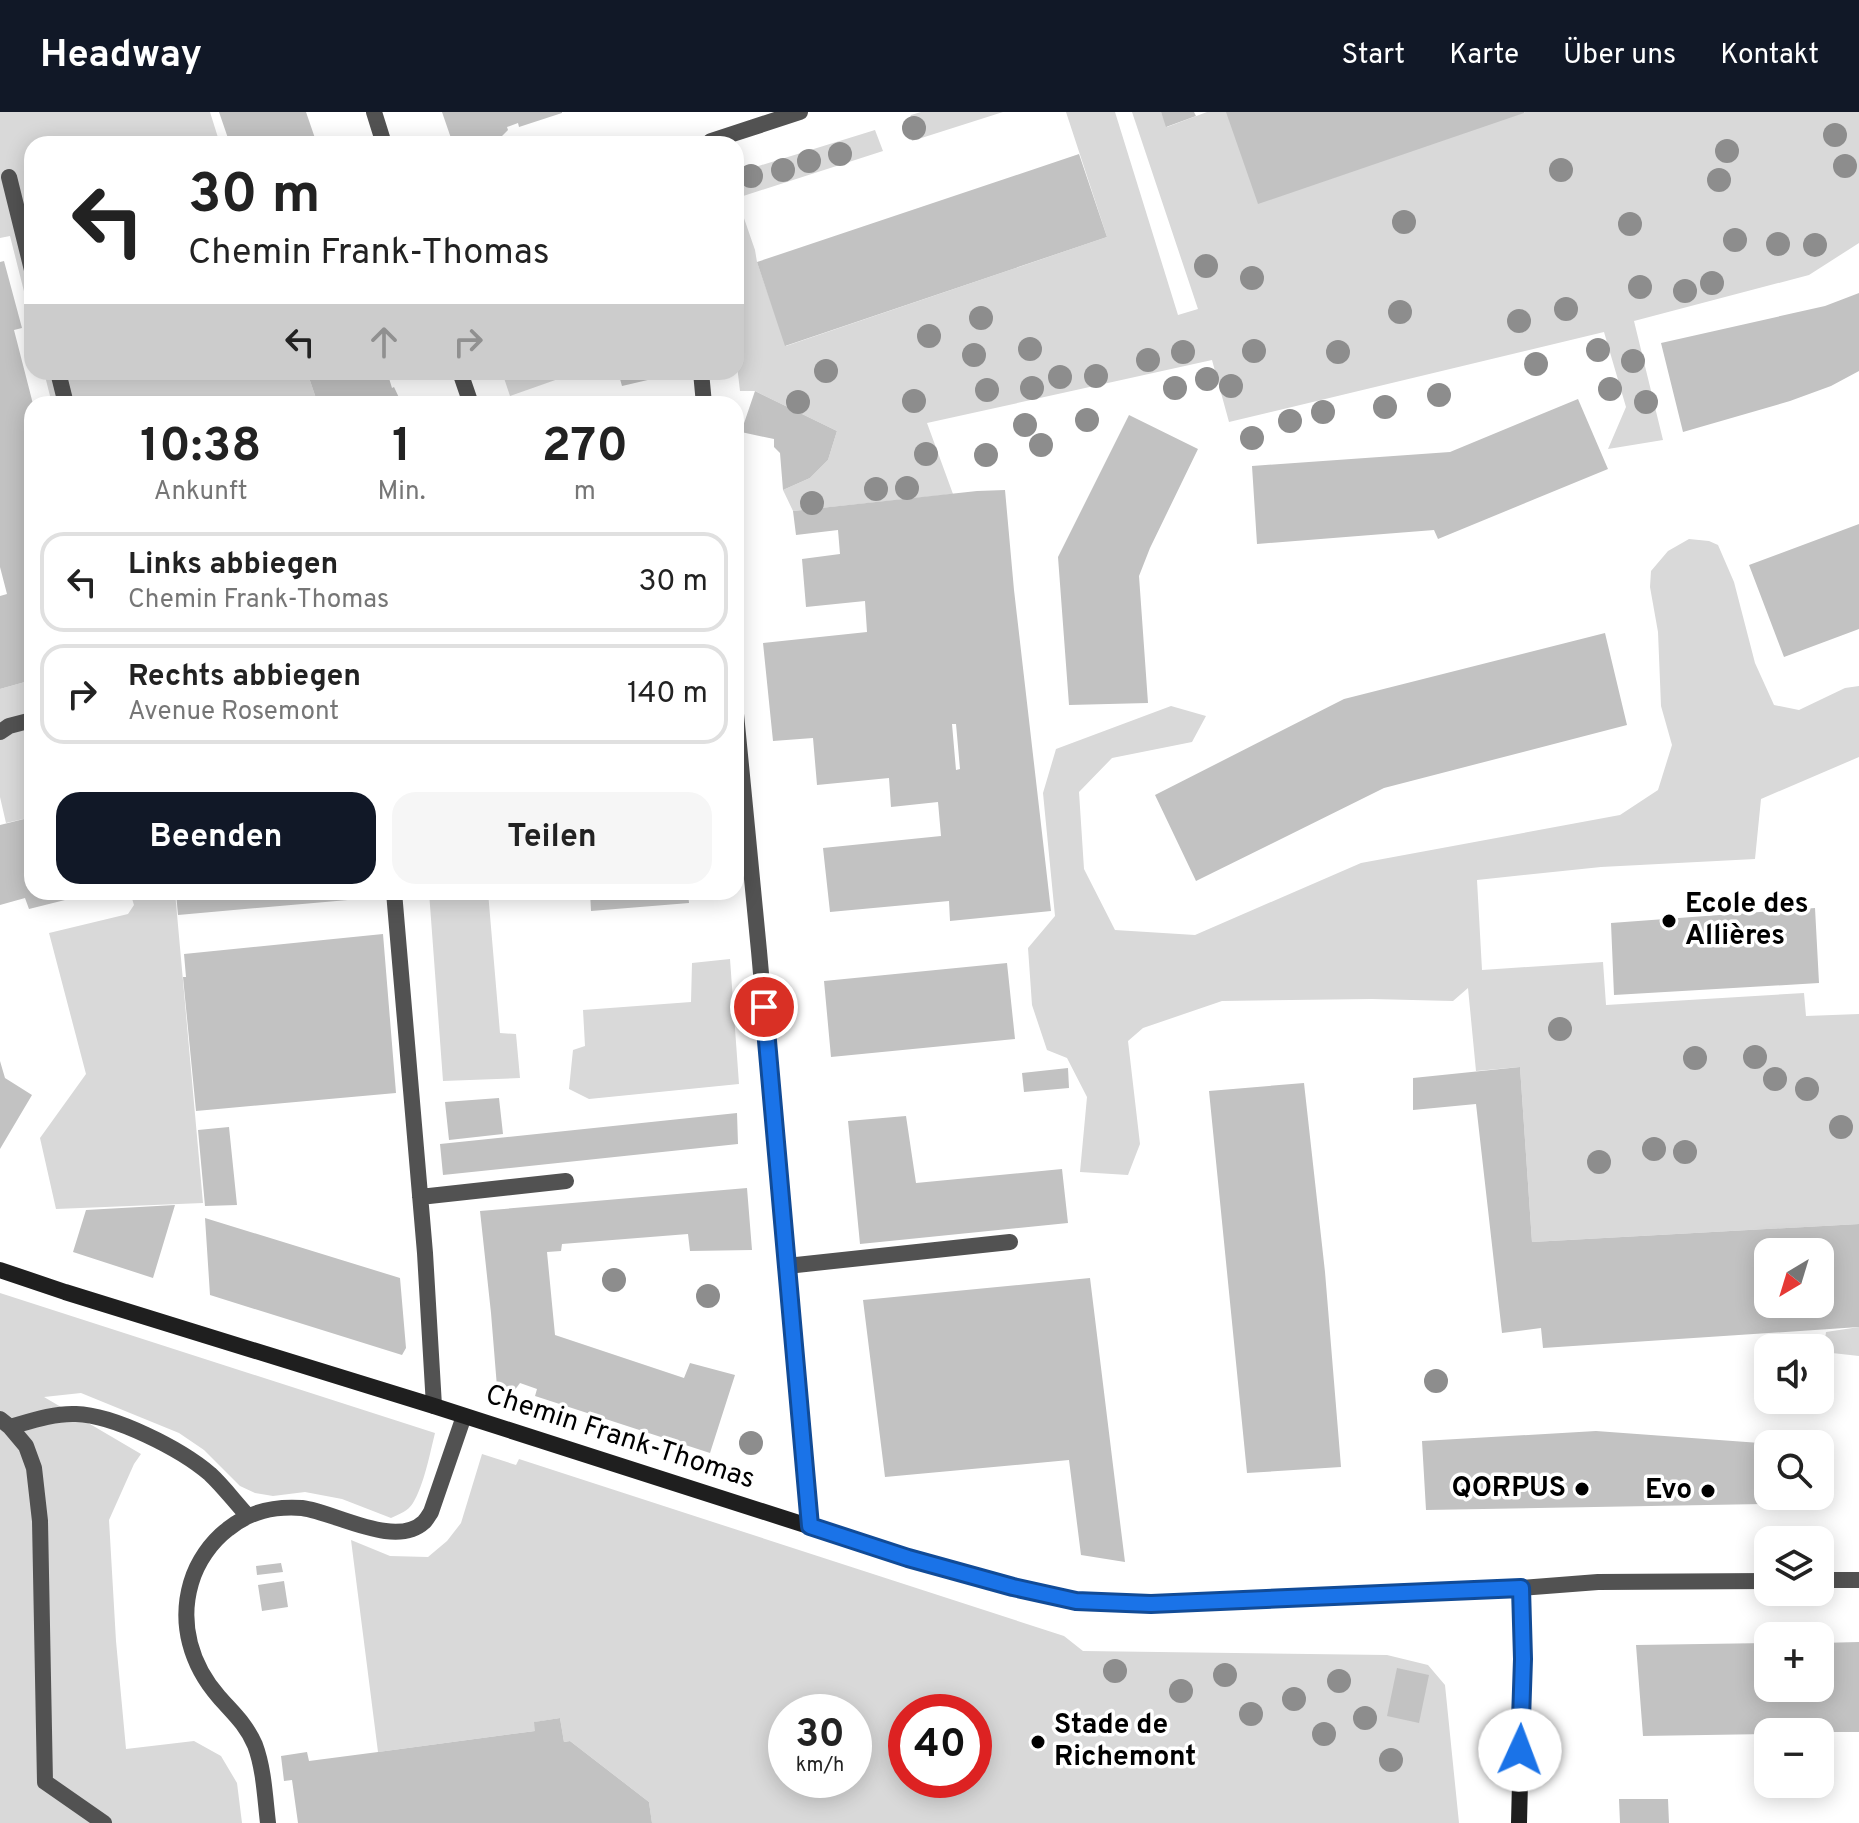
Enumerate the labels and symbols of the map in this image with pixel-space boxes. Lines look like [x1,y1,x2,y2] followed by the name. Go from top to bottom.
[1685,887,1808,955] place label: Ecole des Allières
[1660,912,1678,930] marker: Ecole des Allières
[730,973,798,1041] pin
[1754,1238,1834,1318] north arrow
[481,1377,759,1499] street label: Chemin Frank-Thomas
[1452,1471,1566,1507] place label: QORPUS
[1645,1473,1692,1509] place label: Evo
[1573,1480,1591,1498] marker: QORPUS
[1699,1482,1717,1500] marker: Evo
[888,1694,992,1798] speed limit sign: 40
[1054,1708,1196,1776] place label: Stade de Richemont
[1478,1708,1562,1792] position arrow
[1029,1733,1047,1751] marker: Stade de Richemont

